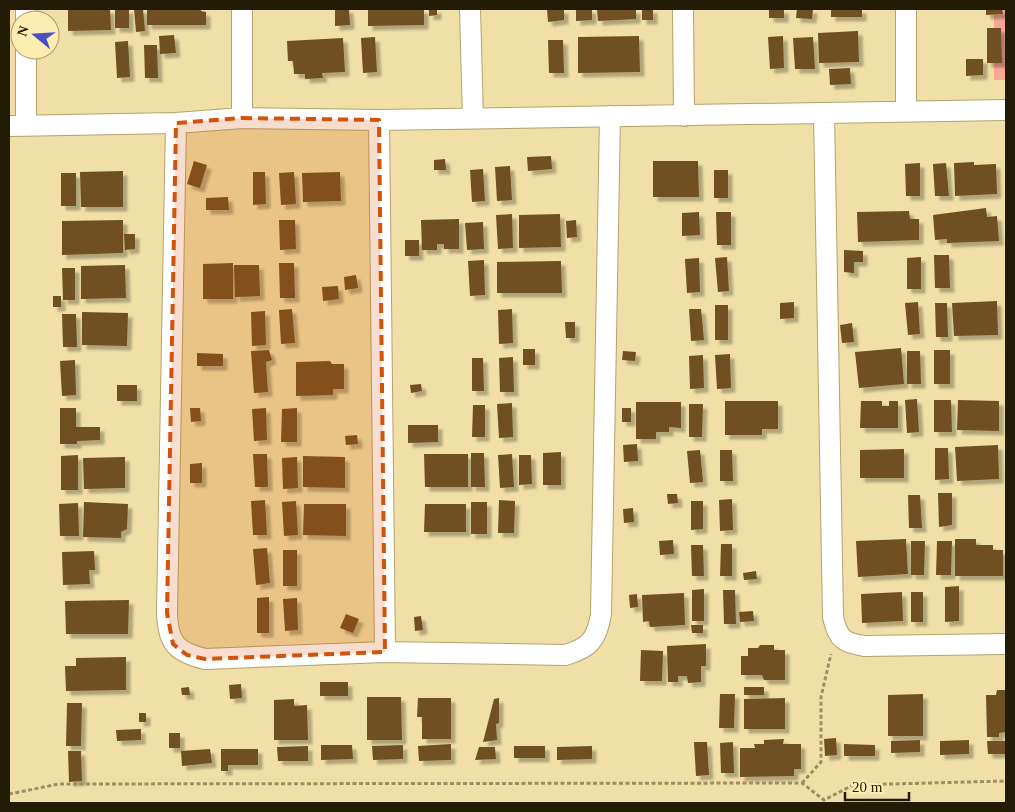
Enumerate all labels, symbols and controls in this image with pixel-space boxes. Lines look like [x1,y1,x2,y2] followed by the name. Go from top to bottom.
[10,10,60,60] north arrow
[14,24,32,38] text: N
[845,770,909,802] scale bar
[852,779,883,795] text: 20 m

